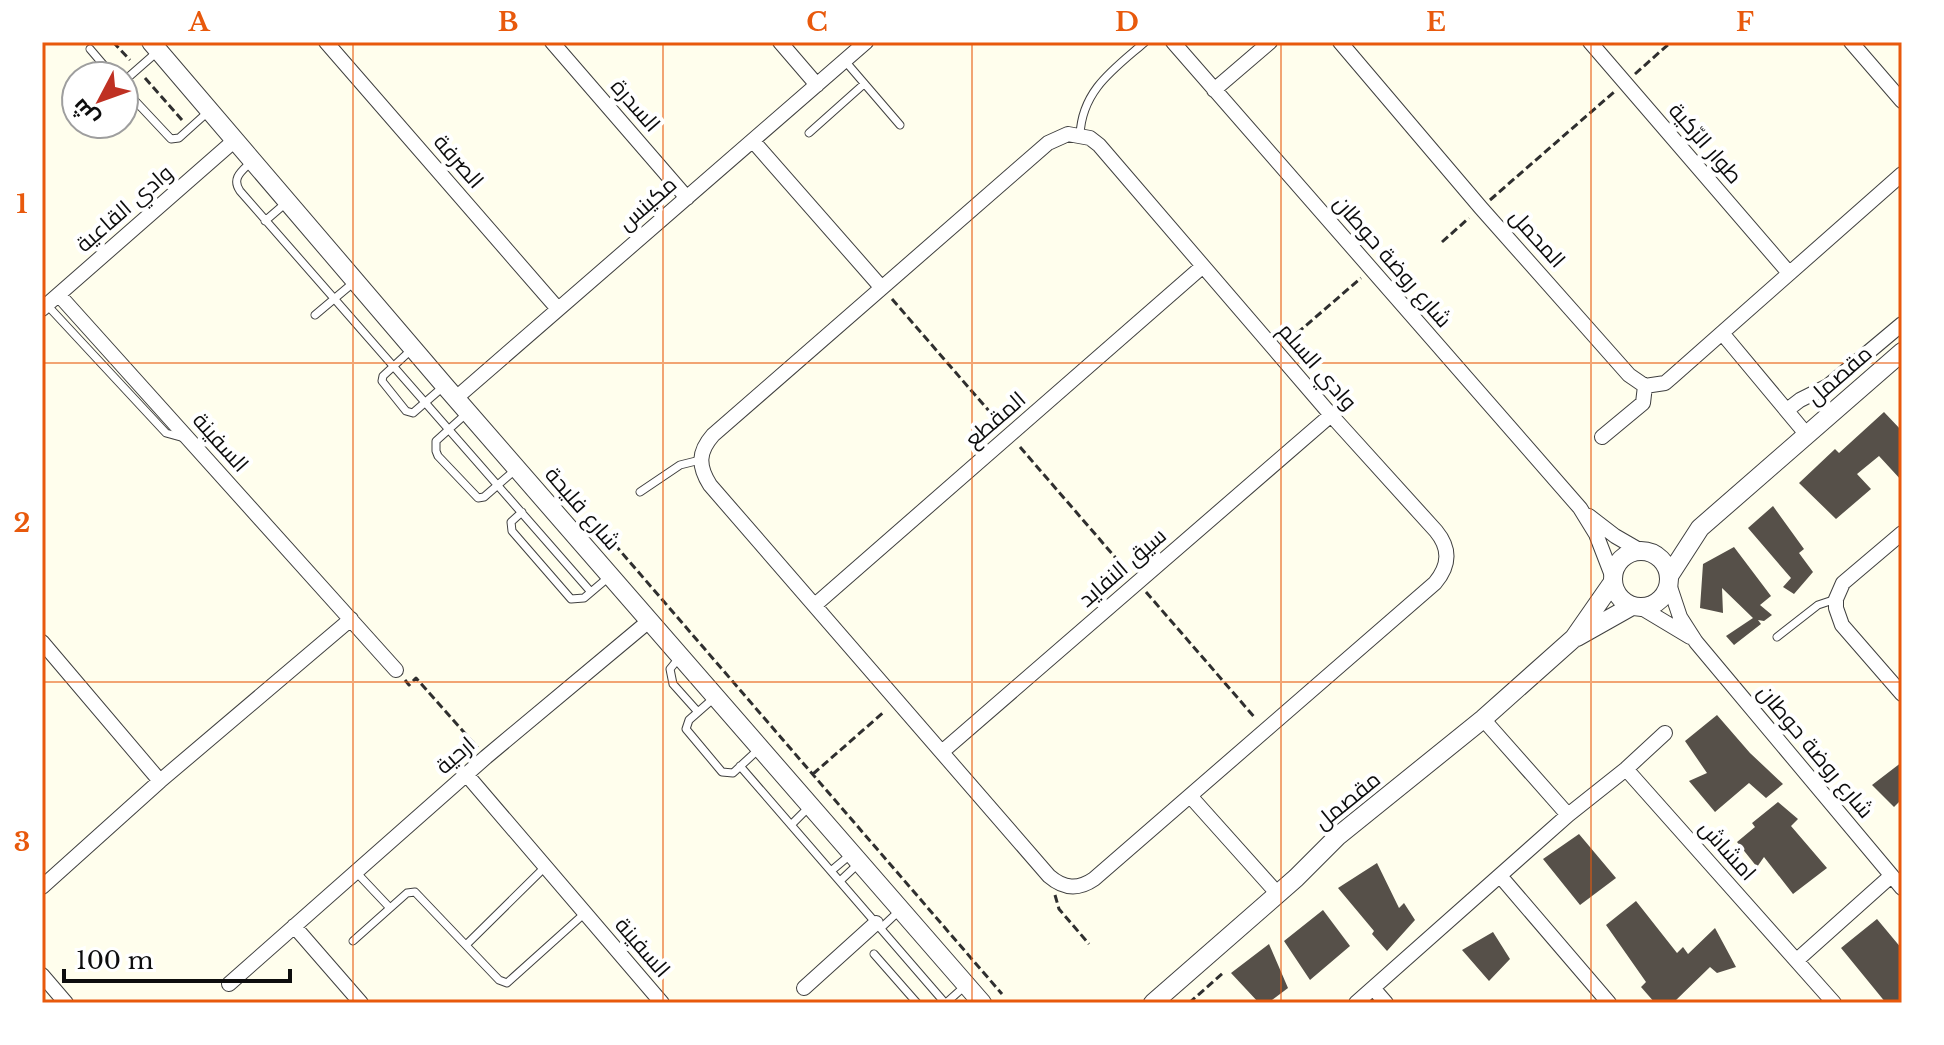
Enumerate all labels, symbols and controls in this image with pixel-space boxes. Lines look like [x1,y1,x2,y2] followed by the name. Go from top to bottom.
[187,6,210,38] text: A
[498,6,518,38] text: B
[806,6,828,38] text: C
[1115,6,1139,38] text: D
[1426,6,1446,38] text: E
[1736,6,1754,38] text: F
[60,60,140,140] north arrow
[605,73,666,137] street label: السدرة
[66,93,105,132] text: ش
[1663,97,1748,189] street label: طوار الرّكية
[428,129,489,194] street label: الصرفة
[70,159,180,260] street label: وادي القاعية
[612,171,682,236] street label: مكينس
[16,188,28,220] text: 1
[1327,190,1457,334] street label: شارع روضة حوطان
[1504,203,1571,273] street label: المحمل
[1270,317,1363,417] street label: وادي السلم
[1801,340,1877,411] street label: مقصمل
[960,386,1032,454] street label: المقطع
[187,407,254,478] street label: السفينة
[538,461,626,556] street label: شارع فليحة
[14,507,30,539] text: 2
[1073,522,1172,613] street label: سيق النفايد
[1751,679,1879,824] street label: شارع روضة حوطان
[430,731,480,780] street label: ارحية
[1309,766,1386,835] street label: مقصمل
[1693,815,1762,886] street label: امشاش
[14,826,30,858] text: 3
[609,912,676,983] street label: السفينة
[64,933,290,983] scale bar
[76,946,154,975] text: 100 m

